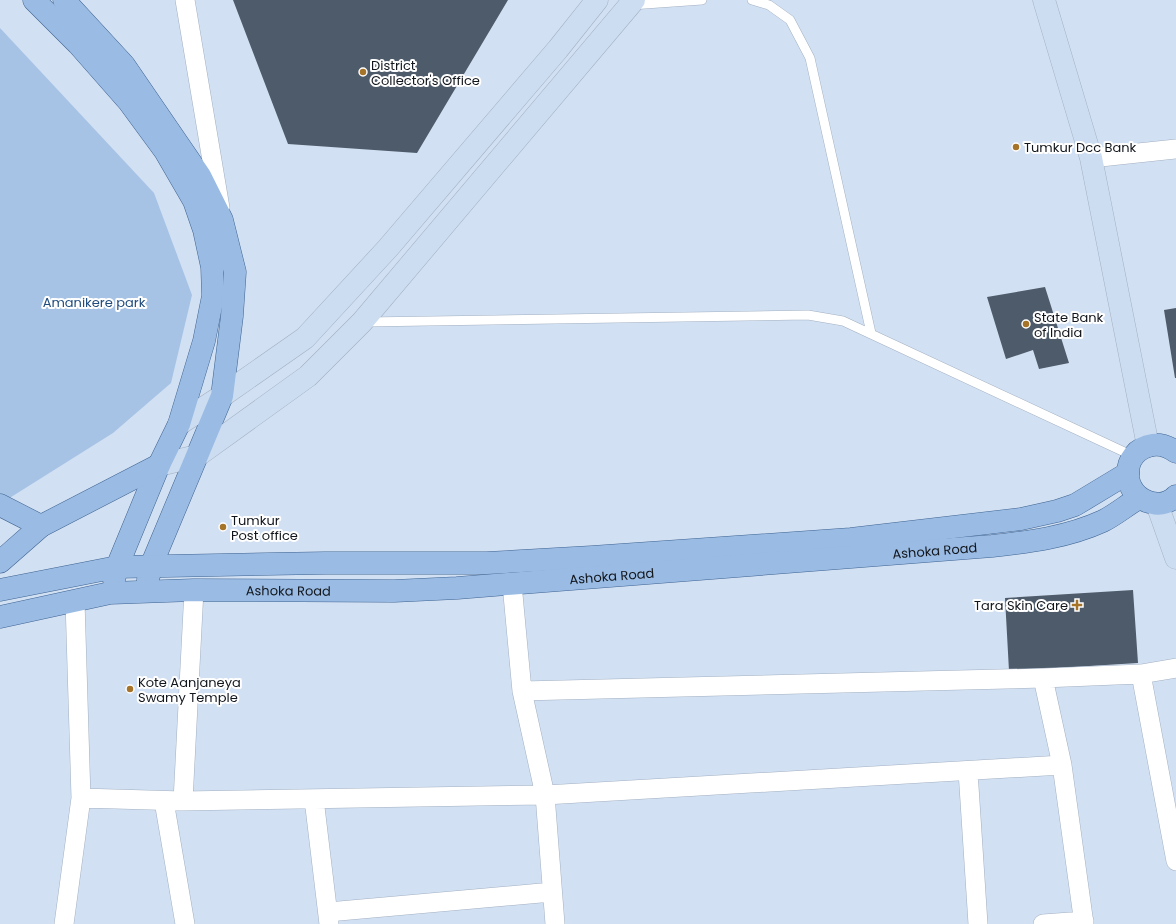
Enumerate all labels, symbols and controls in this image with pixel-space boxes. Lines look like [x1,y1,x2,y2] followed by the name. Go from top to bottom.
[371,56,480,90] place label: District Collector's Office
[358,67,368,77] marker: District Collector's Office
[1024,138,1137,157] place label: Tumkur Dcc Bank
[1011,142,1021,152] marker: Tumkur Dcc Bank
[43,293,146,312] park label: Amanikere park
[1034,308,1103,342] place label: State Bank of India
[1021,319,1031,329] marker: State Bank of India
[231,511,298,545] place label: Tumkur Post office
[218,522,228,532] marker: Tumkur Post office
[892,538,978,564] street label: Ashoka Road
[569,564,655,589] street label: Ashoka Road
[246,581,331,601] street label: Ashoka Road
[974,596,1068,615] place label: Tara Skin Care
[1071,599,1083,611] marker: Tara Skin Care
[138,673,241,707] place label: Kote Aanjaneya Swamy Temple
[125,684,135,694] marker: Kote Aanjaneya Swamy Temple

